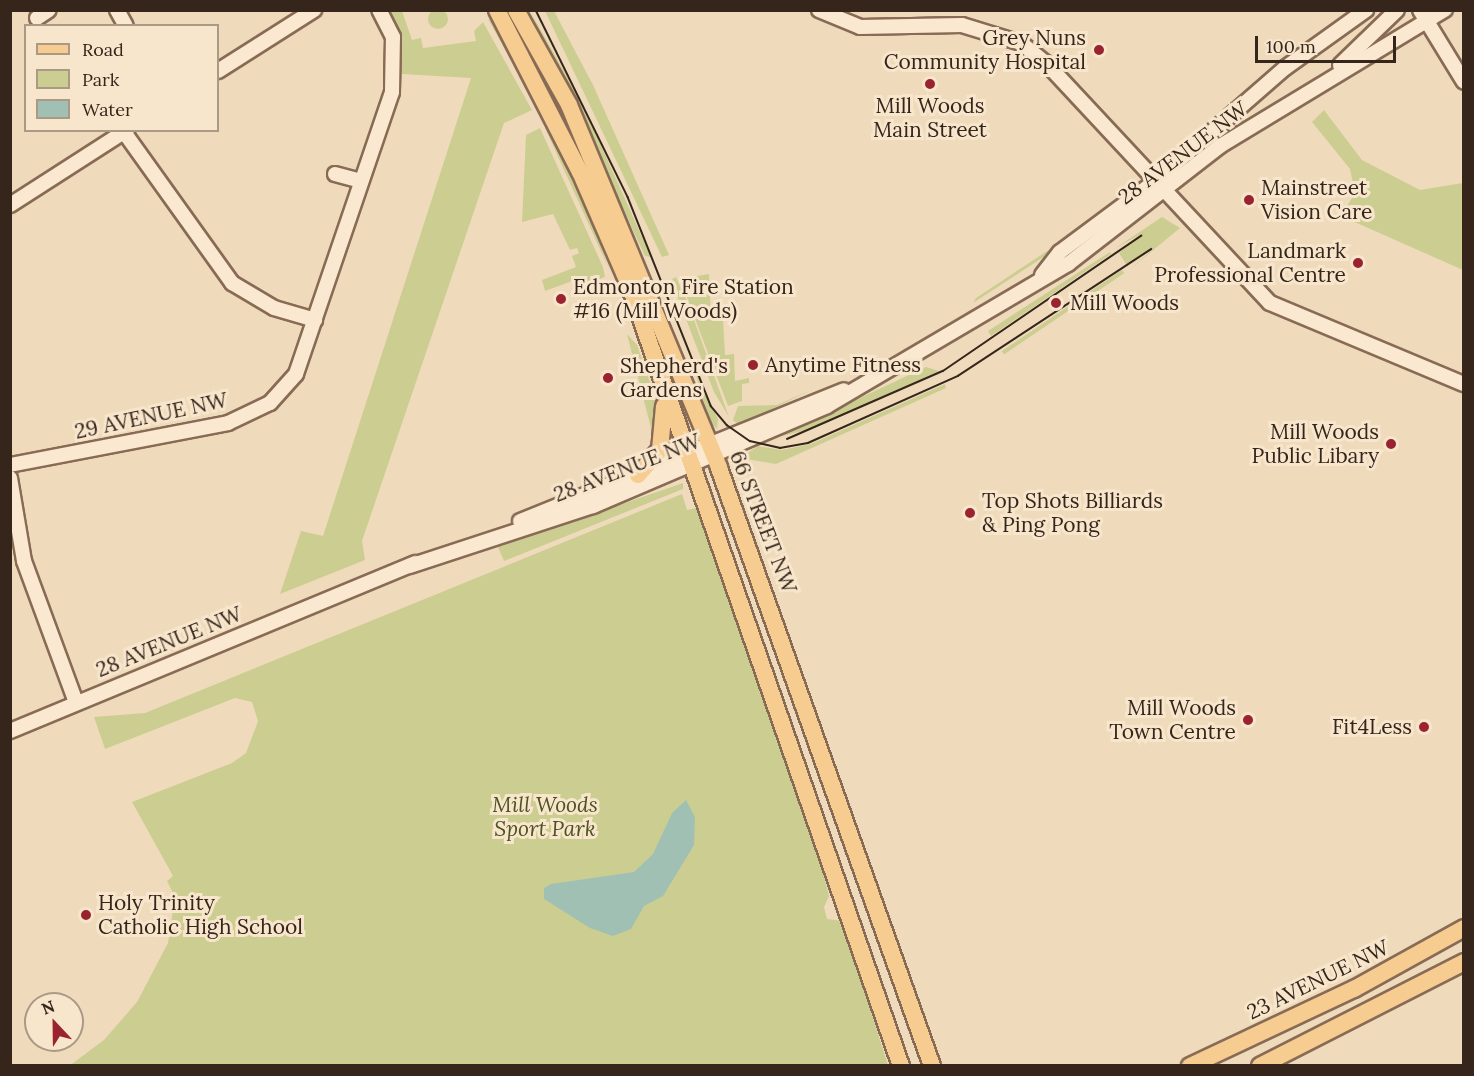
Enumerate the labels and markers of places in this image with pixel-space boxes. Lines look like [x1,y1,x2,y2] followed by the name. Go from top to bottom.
[884,25,1086,75] place label: Grey Nuns Community Hospital
[1090,41,1108,59] marker: Grey Nuns Community Hospital
[923,77,937,91] marker: Mill Woods Main Street
[873,93,987,143] place label: Mill Woods Main Street
[1261,175,1372,225] place label: Mainstreet Vision Care
[1242,193,1256,207] marker: Mainstreet Vision Care
[1154,238,1346,288] place label: Landmark Professional Centre
[1351,256,1365,270] marker: Landmark Professional Centre
[573,274,794,324] place label: Edmonton Fire Station #16 (Mill Woods)
[1070,290,1179,316] place label: Mill Woods
[554,292,568,306] marker: Edmonton Fire Station #16 (Mill Woods)
[1047,294,1065,312] marker: Mill Woods
[765,352,921,378] place label: Anytime Fitness
[620,353,728,403] place label: Shepherd's Gardens
[746,358,760,372] marker: Anytime Fitness
[601,371,615,385] marker: Shepherd's Gardens
[1252,419,1379,469] place label: Mill Woods Public Libary
[1384,437,1398,451] marker: Mill Woods Public Libary
[982,488,1163,538] place label: Top Shots Billiards & Ping Pong
[963,506,977,520] marker: Top Shots Billiards & Ping Pong
[1109,695,1236,745] place label: Mill Woods Town Centre
[1241,713,1255,727] marker: Mill Woods Town Centre
[1332,714,1412,740] place label: Fit4Less
[1417,720,1431,734] marker: Fit4Less
[98,890,303,940] place label: Holy Trinity Catholic High School
[79,908,93,922] marker: Holy Trinity Catholic High School

